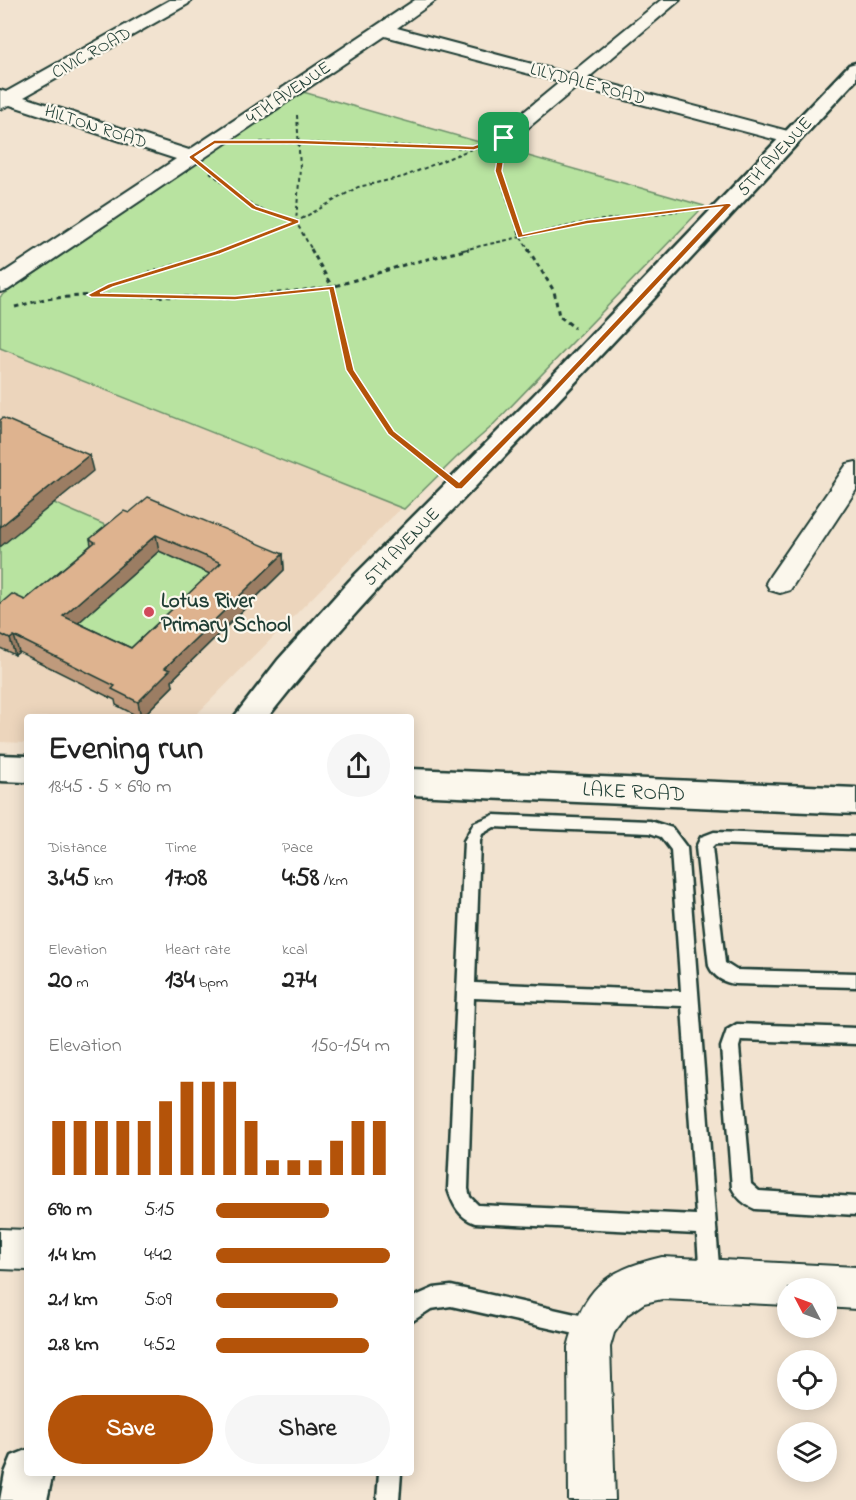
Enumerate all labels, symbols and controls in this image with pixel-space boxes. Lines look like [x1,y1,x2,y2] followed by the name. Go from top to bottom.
[47,21,137,86] street label: CIVIC ROAD
[241,56,337,132] street label: 4TH AVENUE
[527,57,648,113] street label: LILYDALE ROAD
[41,99,150,157] street label: HILTON ROAD
[478,112,529,163] pin
[732,112,819,203] street label: 5TH AVENUE
[487,121,520,154] icon: arrive
[358,502,447,593] street label: 5TH AVENUE
[161,587,291,643] place label: Lotus River Primary School
[142,605,156,619] marker: Lotus River Primary School
[48,726,203,774] text: Evening run
[327,734,390,797] button: share
[48,773,171,802] text: 18:45 · 5 × 690 m
[582,775,686,811] street label: LAKE ROAD
[48,836,107,860] text: Distance
[165,836,197,860] text: Time
[282,836,313,860] text: Pace
[48,860,90,898] text: 3.45
[165,860,207,898] text: 17:08
[282,860,320,898] text: 4:58
[90,869,113,893] text: km
[320,869,348,893] text: /km
[48,938,107,962] text: Elevation
[165,938,231,962] text: Heart rate
[282,938,307,962] text: kcal
[48,962,72,1000] text: 20
[165,962,195,1000] text: 134
[282,962,316,1000] text: 274
[72,971,89,995] text: m
[195,971,228,995] text: bpm
[48,1032,122,1061] text: Elevation
[311,1032,390,1061] text: 150–154 m
[48,1196,92,1225] text: 690 m
[144,1196,175,1225] text: 5:15
[48,1241,96,1270] text: 1.4 km
[144,1241,172,1270] text: 4:42
[777,1278,837,1338] north arrow
[777,1278,837,1482] map controls
[48,1286,98,1315] text: 2.1 km
[144,1286,172,1315] text: 5:09
[48,1331,99,1360] text: 2.8 km
[144,1331,175,1360] text: 4:52
[777,1350,837,1410] button: locate
[48,1395,213,1464] button: Save
[225,1395,390,1464] button: Share
[777,1422,837,1482] button: layers

